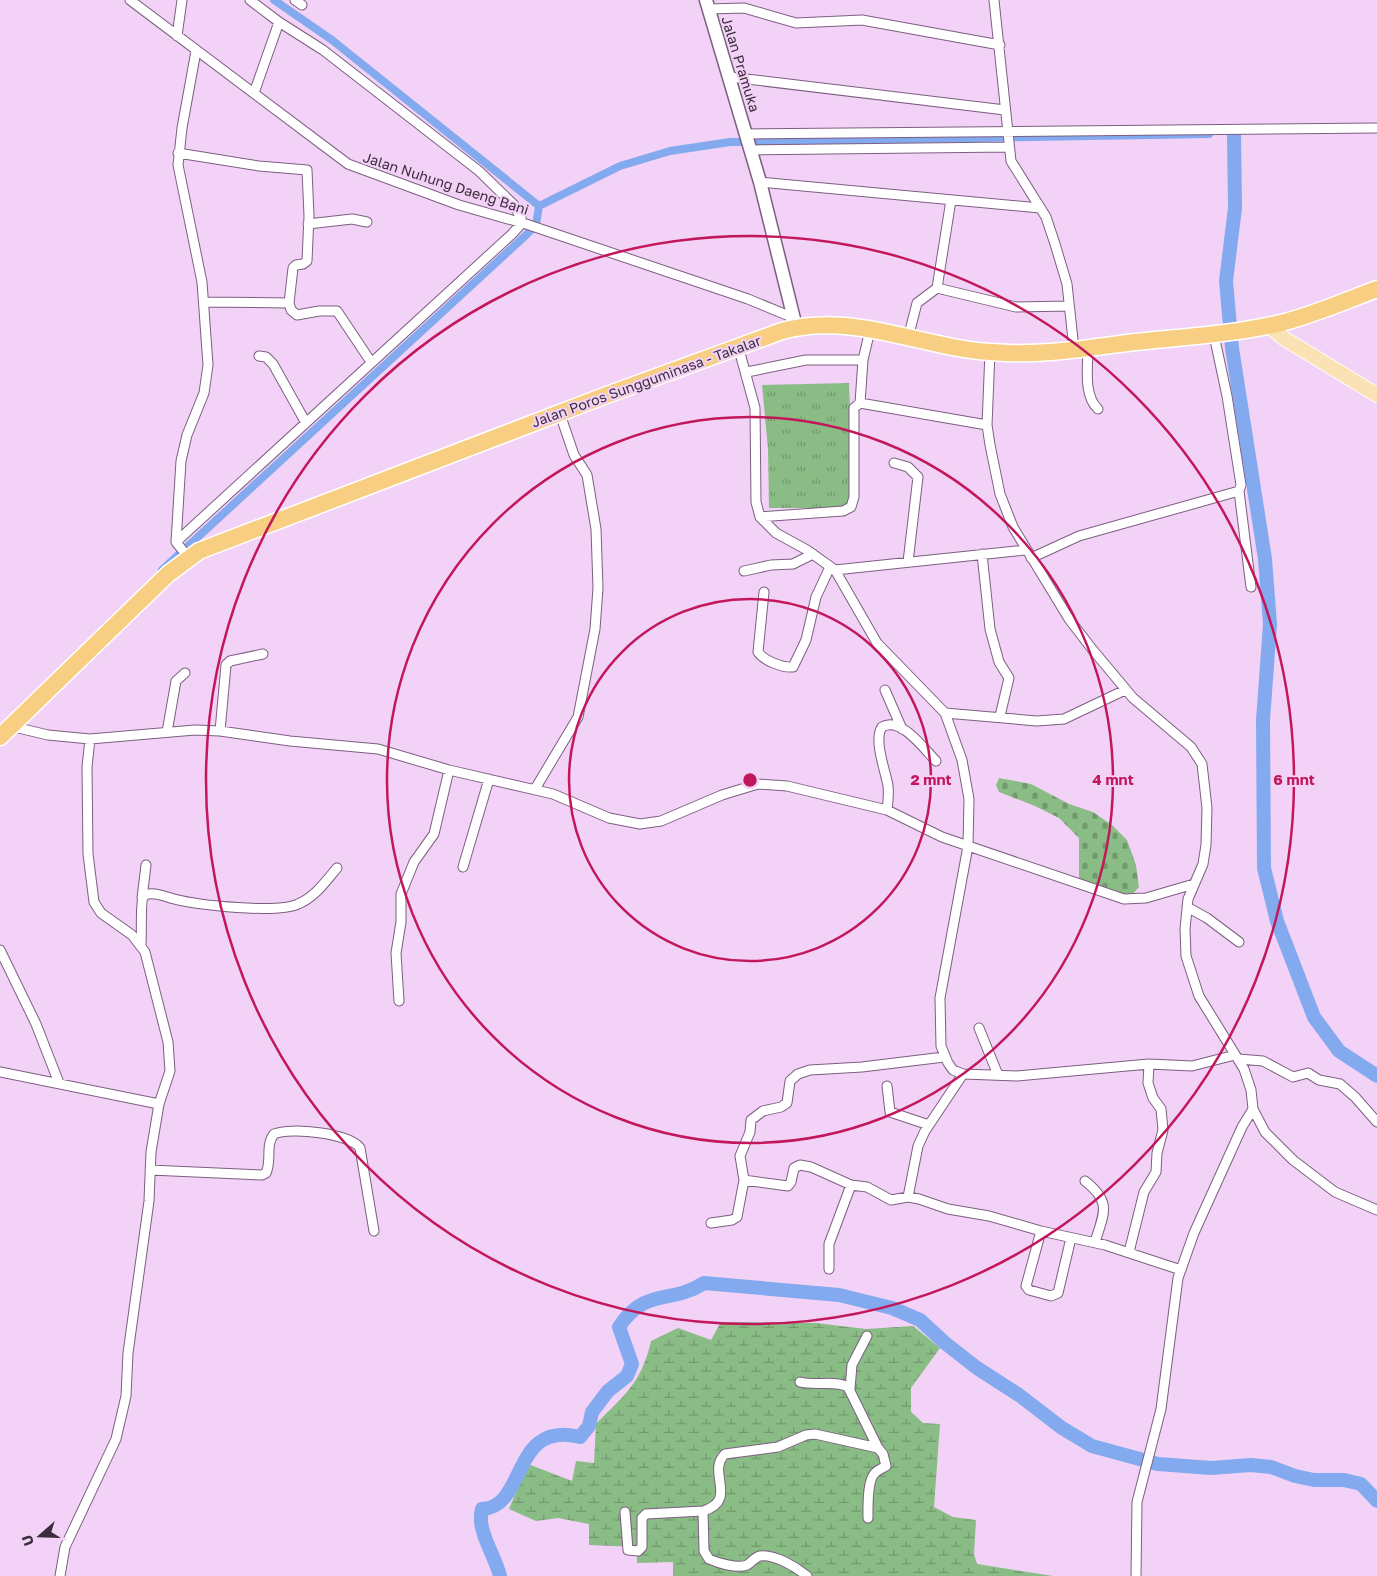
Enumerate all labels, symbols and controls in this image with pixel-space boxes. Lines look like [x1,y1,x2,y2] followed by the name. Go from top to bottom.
[718,14,764,114] street label: Jalan Pramuka
[361,148,531,218] street label: Jalan Nuhung Daeng Bani
[529,331,764,431] street label: Jalan Poros Sungguminasa - Takalar
[910,770,952,788] text: 2 mnt
[1092,770,1134,788] text: 4 mnt
[1273,770,1315,788] text: 6 mnt
[741,771,759,789] centre of rings
[15,1511,65,1561] north arrow
[18,1533,37,1548] text: U

